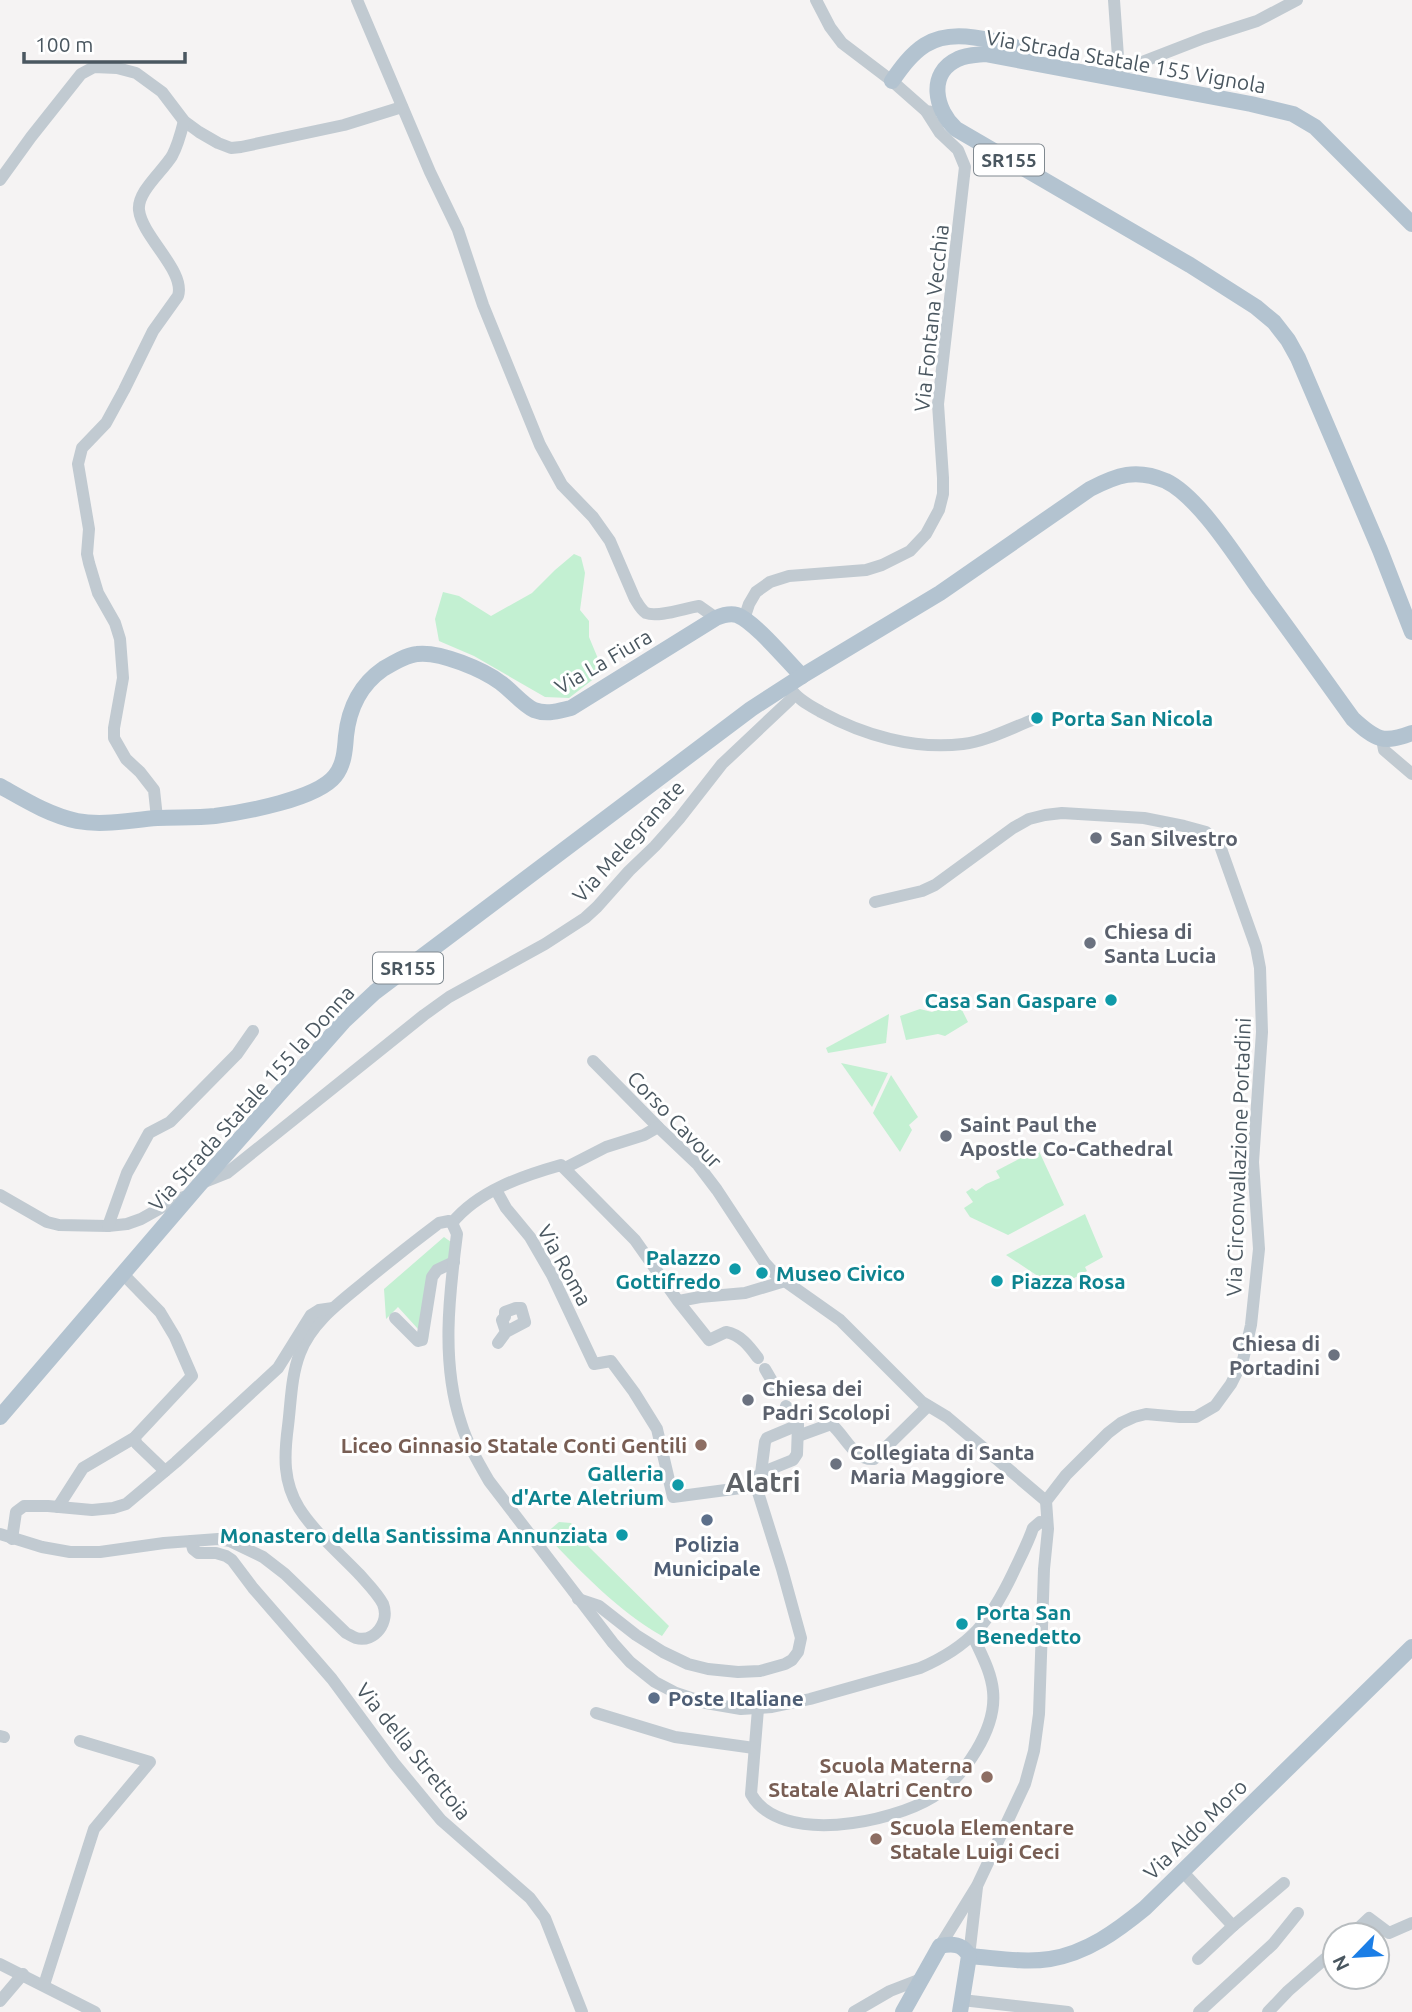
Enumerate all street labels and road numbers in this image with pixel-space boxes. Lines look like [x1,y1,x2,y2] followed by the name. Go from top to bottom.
[984,25,1268,97] street label: Via Strada Statale 155 Vignola
[974,144,1044,176] road number: SR155
[909,223,953,413] street label: Via Fontana Vecchia
[550,624,656,698] street label: Via La Fiura
[567,775,689,907] street label: Via Melegranate
[373,952,443,984] road number: SR155
[143,980,359,1216] street label: Via Strada Statale 155 la Donna
[1221,1017,1255,1297] street label: Via Circonvallazione Portadini
[623,1066,727,1172] street label: Corso Cavour
[533,1220,597,1310] street label: Via Roma
[352,1678,476,1824] street label: Via della Strettoia
[1138,1774,1252,1884] street label: Via Aldo Moro

